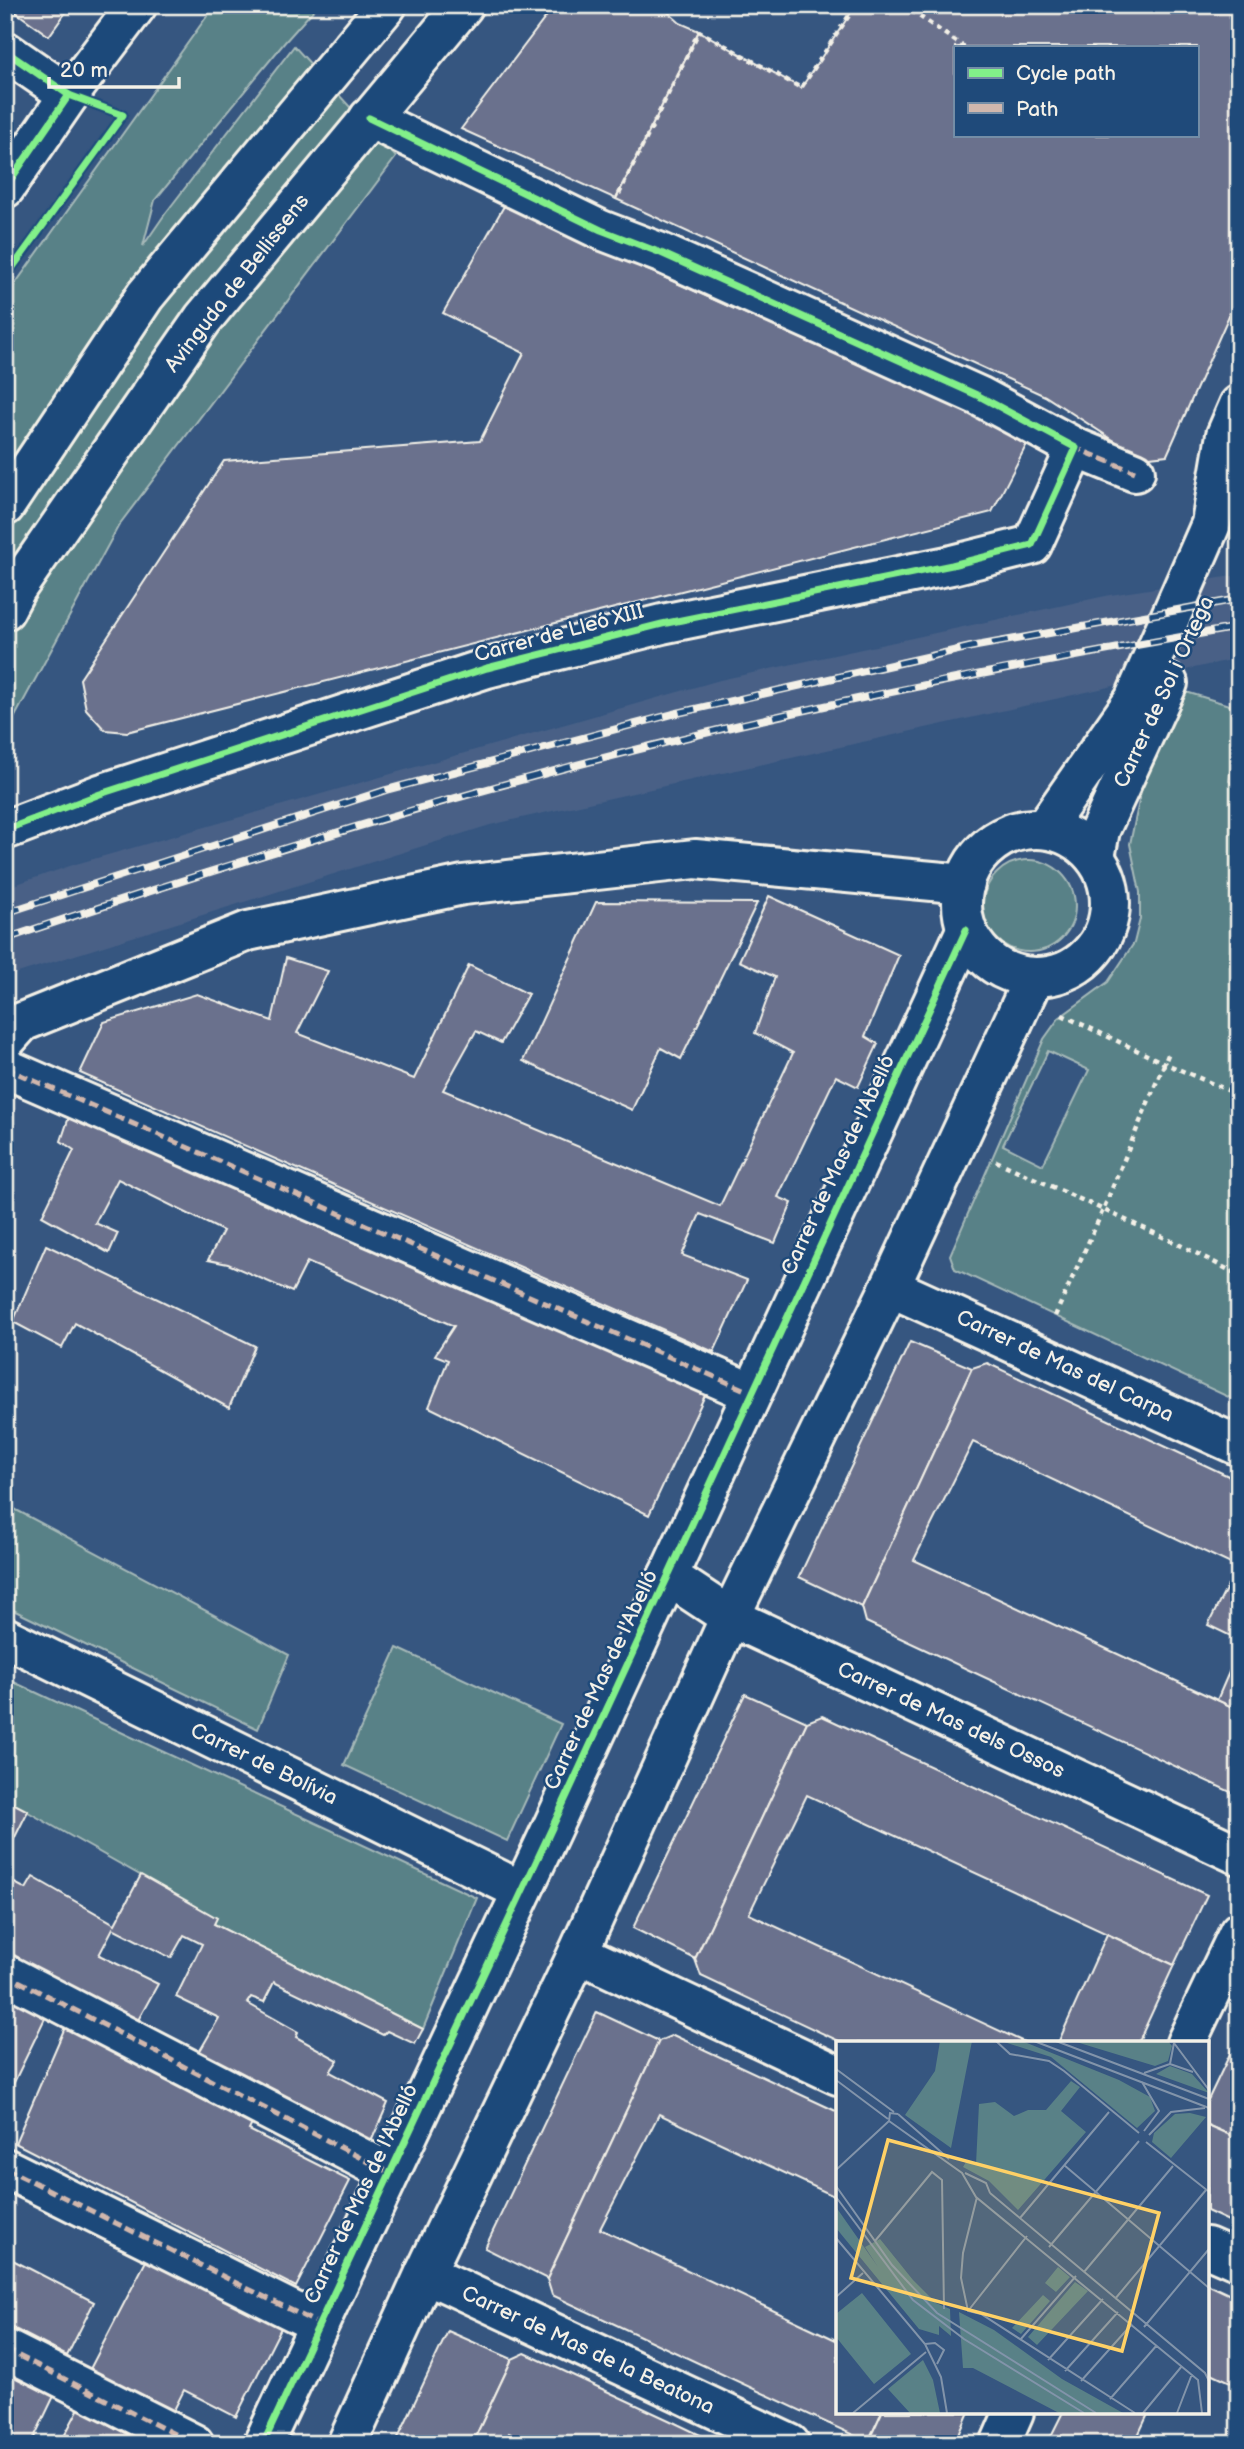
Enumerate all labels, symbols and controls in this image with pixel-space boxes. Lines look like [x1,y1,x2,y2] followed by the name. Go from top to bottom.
[49,46,178,90] scale bar
[954,46,1198,136] legend
[60,58,108,83] text: 20 m
[1016,61,1116,86] text: Cycle path
[1016,97,1058,122] text: Path
[160,189,314,377] street label: Avinguda de Bellissens
[1109,592,1219,792] street label: Carrer de Sol i Ortega
[472,598,646,668] street label: Carrer de Lleó XIII
[776,1051,900,1279] street label: Carrer de Mas de l'Abelló
[952,1305,1178,1427] street label: Carrer de Mas del Carpa
[539,1566,663,1794] street label: Carrer de Mas de l'Abelló
[833,1656,1069,1784] street label: Carrer de Mas dels Ossos
[186,1718,342,1810] street label: Carrer de Bolívia
[836,2041,1209,2414] inset map
[299,2080,423,2308] street label: Carrer de Mas de l'Abelló
[458,2280,718,2420] street label: Carrer de Mas de la Beatona

